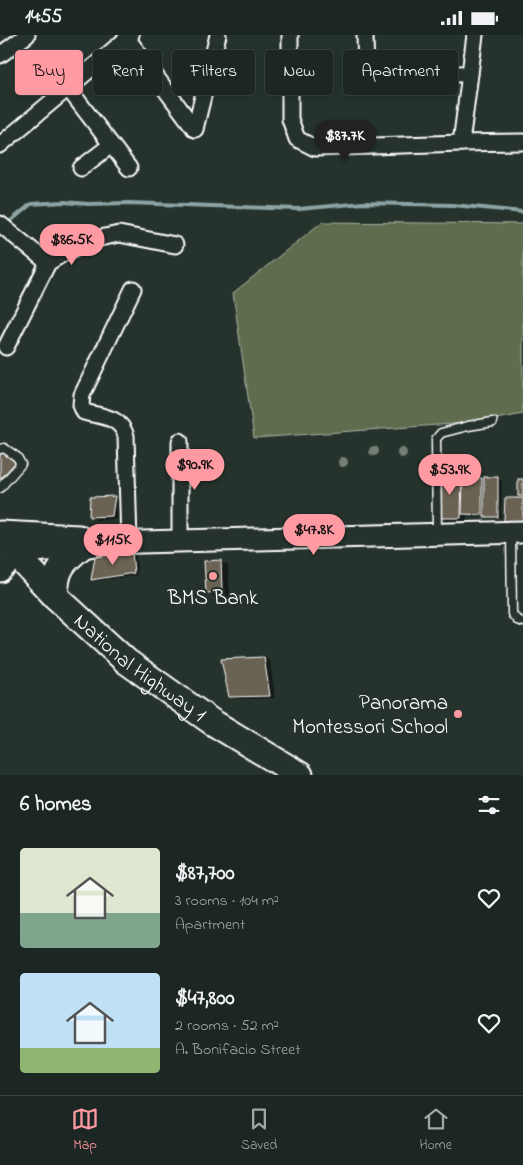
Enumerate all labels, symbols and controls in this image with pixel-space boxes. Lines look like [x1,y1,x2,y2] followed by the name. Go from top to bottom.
[25,4,62,31] text: 14:55
[15,50,83,95] chip: Buy
[93,50,162,95] chip: Rent
[172,50,255,95] chip: Filters
[265,50,333,95] chip: New
[343,50,458,95] chip: Apartment
[304,119,386,162] pin: $87.7K
[325,124,365,148] text: $87.7K
[31,223,113,266] pin: $86.5K
[51,228,93,252] text: $86.5K
[154,449,236,491] pin: $90.9K
[176,453,214,477] text: $90.9K
[409,453,491,496] pin: $53.9K
[429,458,471,482] text: $53.9K
[273,513,355,556] pin: $47.8K
[294,518,334,542] text: $47.8K
[78,523,148,566] pin: $115K
[95,528,131,552] text: $115K
[207,570,219,582] marker: BMS Bank
[167,584,259,614] place label: BMS Bank
[66,607,212,730] street label: National Highway 1
[292,689,448,743] place label: Panorama Montessori School
[452,708,464,720] marker: Panorama Montessori School
[20,790,92,820] text: 6 homes
[475,791,503,819] icon: filters
[175,859,235,889] text: $87,700
[60,868,120,928] icon: home
[475,884,503,912] icon: heart
[175,889,279,913] text: 3 rooms · 104 m²
[175,913,245,937] text: Apartment
[175,984,235,1014] text: $47,800
[60,993,120,1053] icon: home
[475,1009,503,1037] icon: heart
[175,1014,279,1038] text: 2 rooms · 52 m²
[175,1038,301,1062] text: A. Bonifacio Street
[71,1105,99,1156] tab: Map
[241,1105,277,1156] tab: Saved
[419,1105,452,1156] tab: Home

